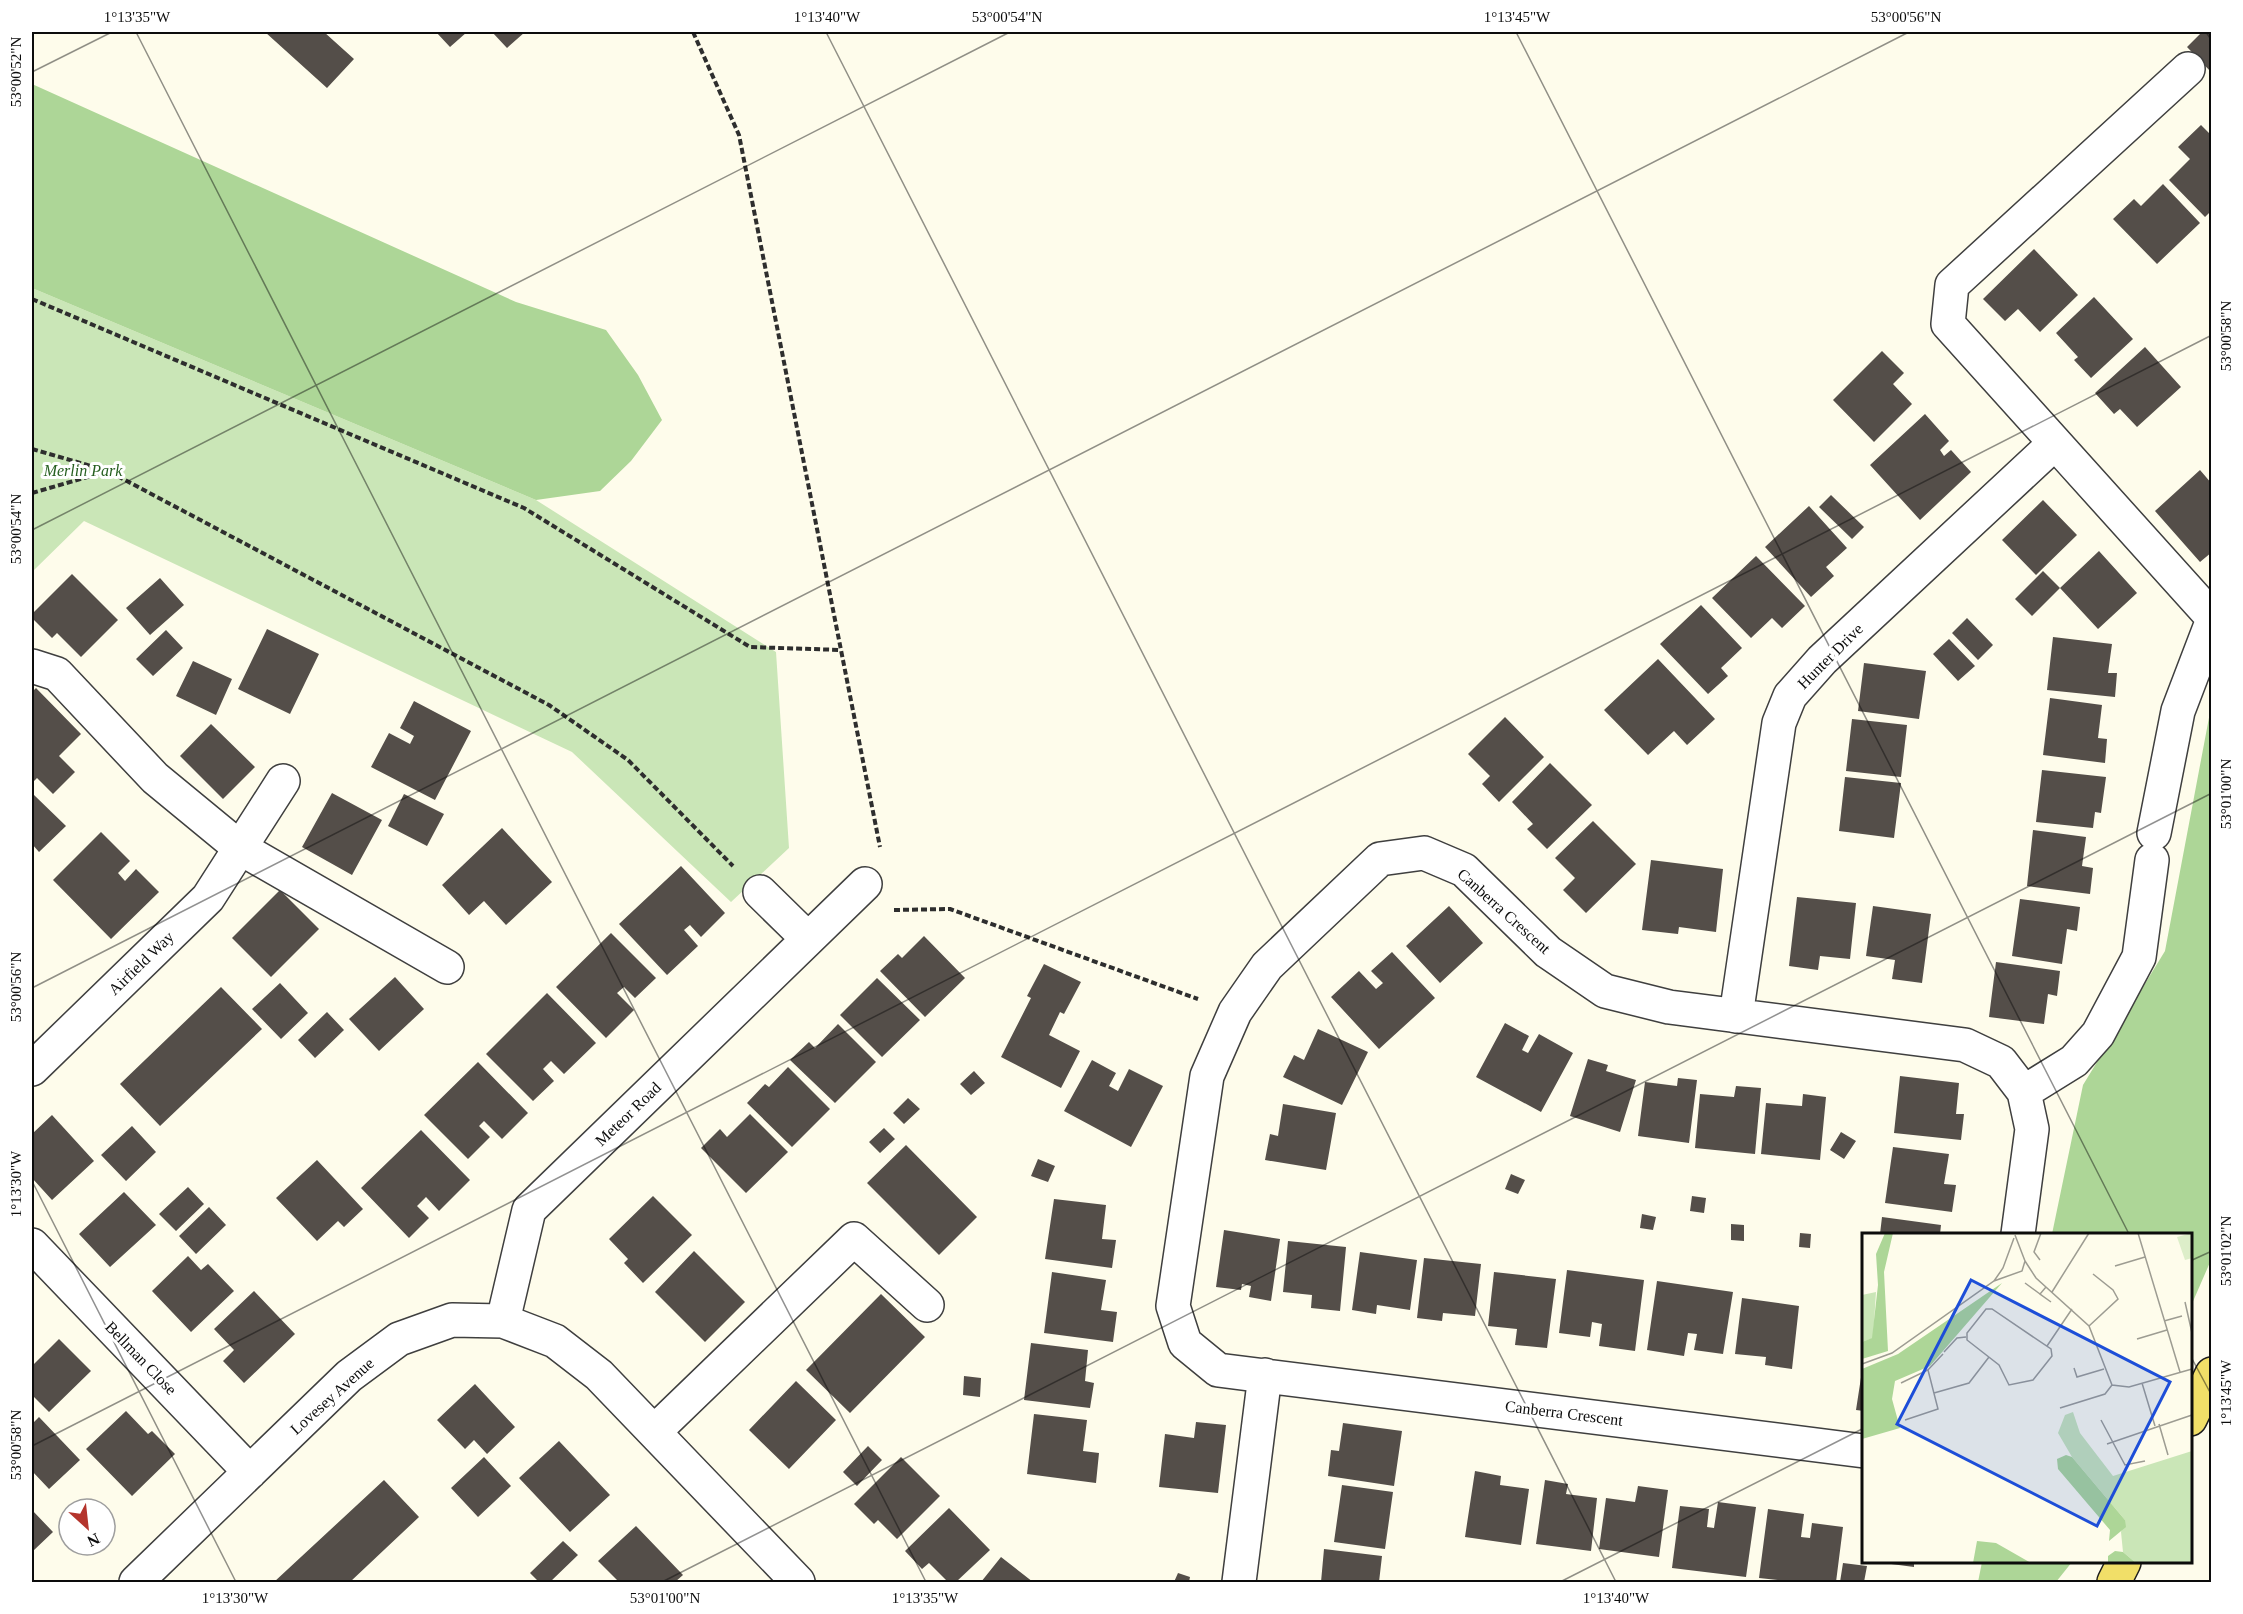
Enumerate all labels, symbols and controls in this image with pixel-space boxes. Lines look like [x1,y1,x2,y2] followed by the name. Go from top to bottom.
[104,9,171,25] text: 1°13'35"W
[794,9,861,25] text: 1°13'40"W
[972,9,1042,25] text: 53°00'54"N
[1484,9,1551,25] text: 1°13'45"W
[1871,9,1941,25] text: 53°00'56"N
[8,37,24,107] text: 53°00'52"N
[2218,301,2234,371] text: 53°00'58"N
[43,462,123,479] park label: Merlin Park
[8,494,24,564] text: 53°00'54"N
[1794,620,1866,692] street label: Hunter Drive
[2218,759,2234,829] text: 53°01'00"N
[1454,865,1554,957] street label: Canberra Crescent
[105,928,178,999] street label: Airfield Way
[8,952,24,1022] text: 53°00'56"N
[592,1079,664,1149] street label: Meteor Road
[8,1150,24,1217] text: 1°13'30"W
[2218,1216,2234,1286] text: 53°01'02"N
[1862,1233,2192,1563] inset map
[102,1318,180,1398] street label: Bellman Close
[287,1354,378,1438] street label: Lovesey Avenue
[2218,1359,2234,1426] text: 1°13'45"W
[1504,1397,1624,1429] street label: Canberra Crescent
[8,1410,24,1480] text: 53°00'58"N
[57,1497,117,1557] north arrow
[84,1530,103,1550] text: N
[202,1590,269,1606] text: 1°13'30"W
[630,1590,700,1606] text: 53°01'00"N
[892,1590,959,1606] text: 1°13'35"W
[1583,1590,1650,1606] text: 1°13'40"W

